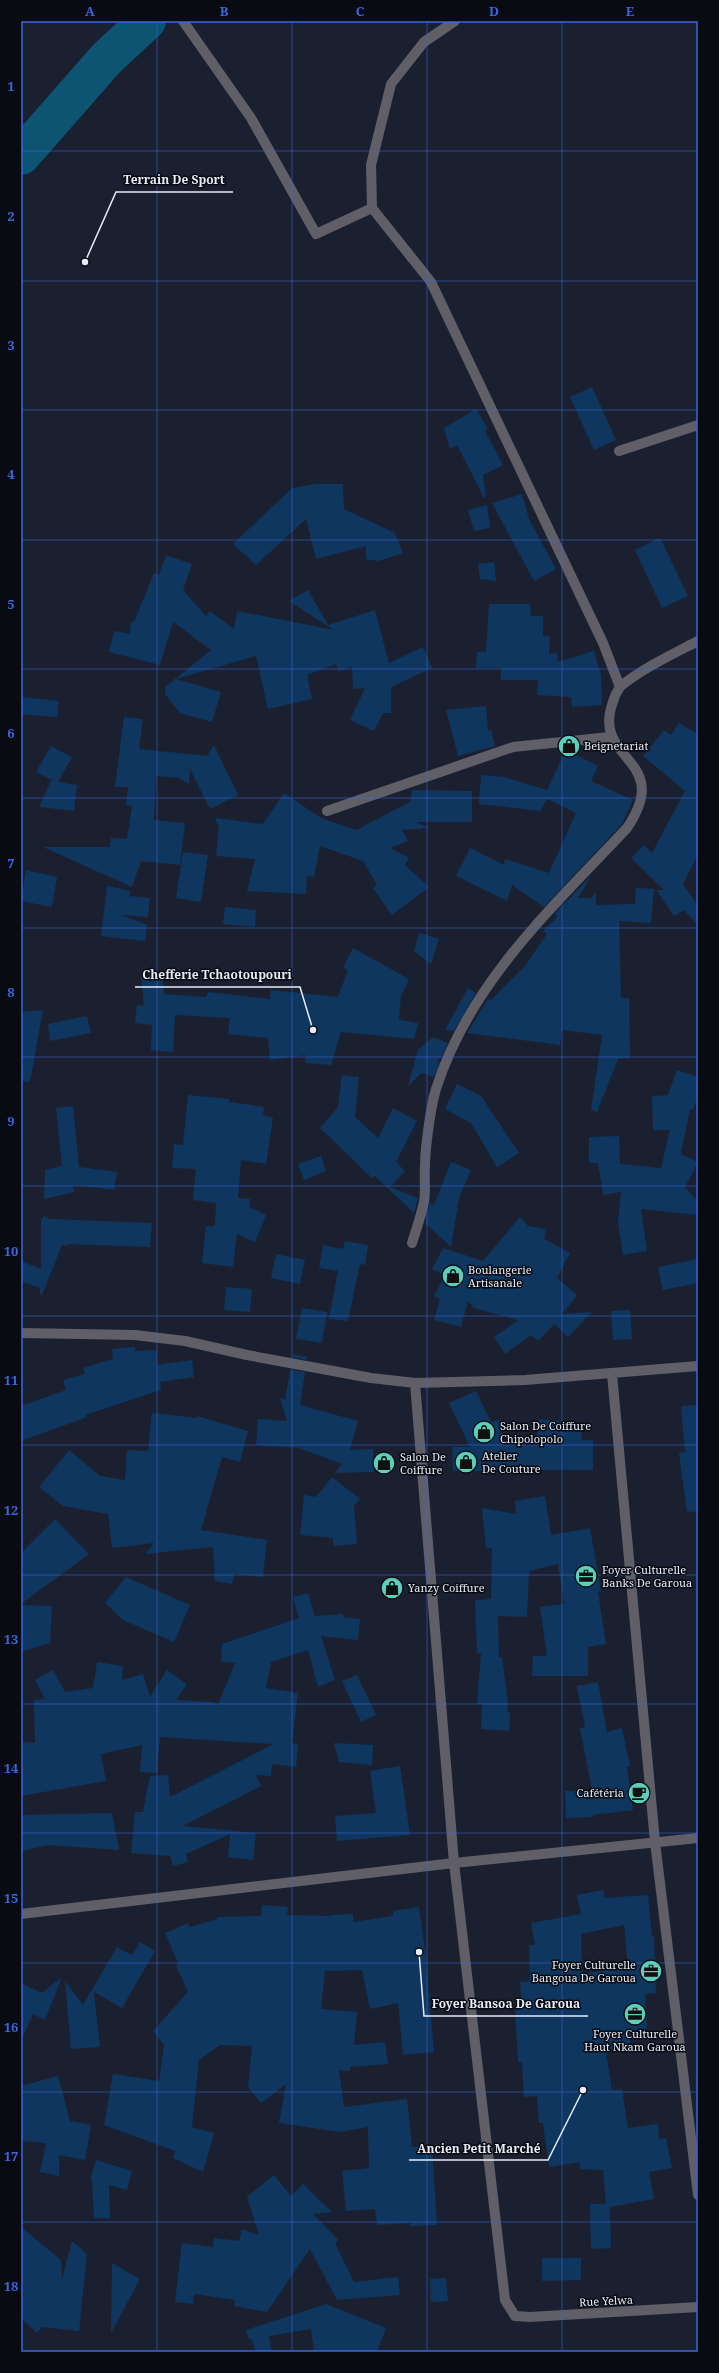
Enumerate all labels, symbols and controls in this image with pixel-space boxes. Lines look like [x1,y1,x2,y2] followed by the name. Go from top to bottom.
[85,2,95,20] text: A
[220,2,229,20] text: B
[356,2,365,20] text: C
[489,2,499,20] text: D
[626,2,635,20] text: E
[7,77,15,95] text: 1
[116,168,233,192] callout: Terrain De Sport
[123,171,225,188] text: Terrain De Sport
[7,207,15,225] text: 2
[7,336,15,354] text: 3
[7,465,15,483] text: 4
[7,595,15,613] text: 5
[7,724,15,742] text: 6
[556,733,582,759] shop icon: Beignetariat
[584,738,648,753] place label: Beignetariat
[7,854,15,872] text: 7
[135,963,300,987] callout: Chefferie Tchaotoupouri
[142,966,293,983] text: Chefferie Tchaotoupouri
[7,983,15,1001] text: 8
[7,1112,15,1130] text: 9
[4,1242,18,1260] text: 10
[468,1262,532,1290] place label: Boulangerie Artisanale
[440,1263,466,1289] shop icon: Boulangerie Artisanale
[4,1371,18,1389] text: 11
[500,1418,591,1446] place label: Salon De Coiffure Chipolopolo
[471,1419,497,1445] shop icon: Salon De Coiffure Chipolopolo
[482,1448,541,1476] place label: Atelier De Couture
[400,1449,446,1477] place label: Salon De Coiffure
[453,1449,479,1475] shop icon: Atelier De Couture
[371,1450,397,1476] shop icon: Salon De Coiffure
[4,1501,18,1519] text: 12
[602,1562,692,1590] place label: Foyer Culturelle Banks De Garoua
[573,1563,599,1589] office icon: Foyer Culturelle Banks De Garoua
[379,1575,405,1601] shop icon: Yanzy Coiffure
[407,1580,485,1595] place label: Yanzy Coiffure
[4,1630,18,1648] text: 13
[4,1759,19,1777] text: 14
[626,1780,652,1806] cafe icon: Cafétéria
[576,1785,624,1800] place label: Cafétéria
[4,1889,18,1907] text: 15
[532,1957,636,1985] place label: Foyer Culturelle Bangoua De Garoua
[638,1958,664,1984] office icon: Foyer Culturelle Bangoua De Garoua
[424,1992,588,2016] callout: Foyer Bansoa De Garoua
[432,1995,580,2012] text: Foyer Bansoa De Garoua
[622,2001,648,2027] office icon: Foyer Culturelle Haut Nkam Garoua
[4,2018,18,2036] text: 16
[584,2026,686,2054] place label: Foyer Culturelle Haut Nkam Garoua
[409,2136,548,2160] callout: Ancien Petit Marché
[417,2140,541,2157] text: Ancien Petit Marché
[4,2147,18,2165] text: 17
[4,2277,18,2295] text: 18
[579,2292,633,2309] street label: Rue Yelwa

